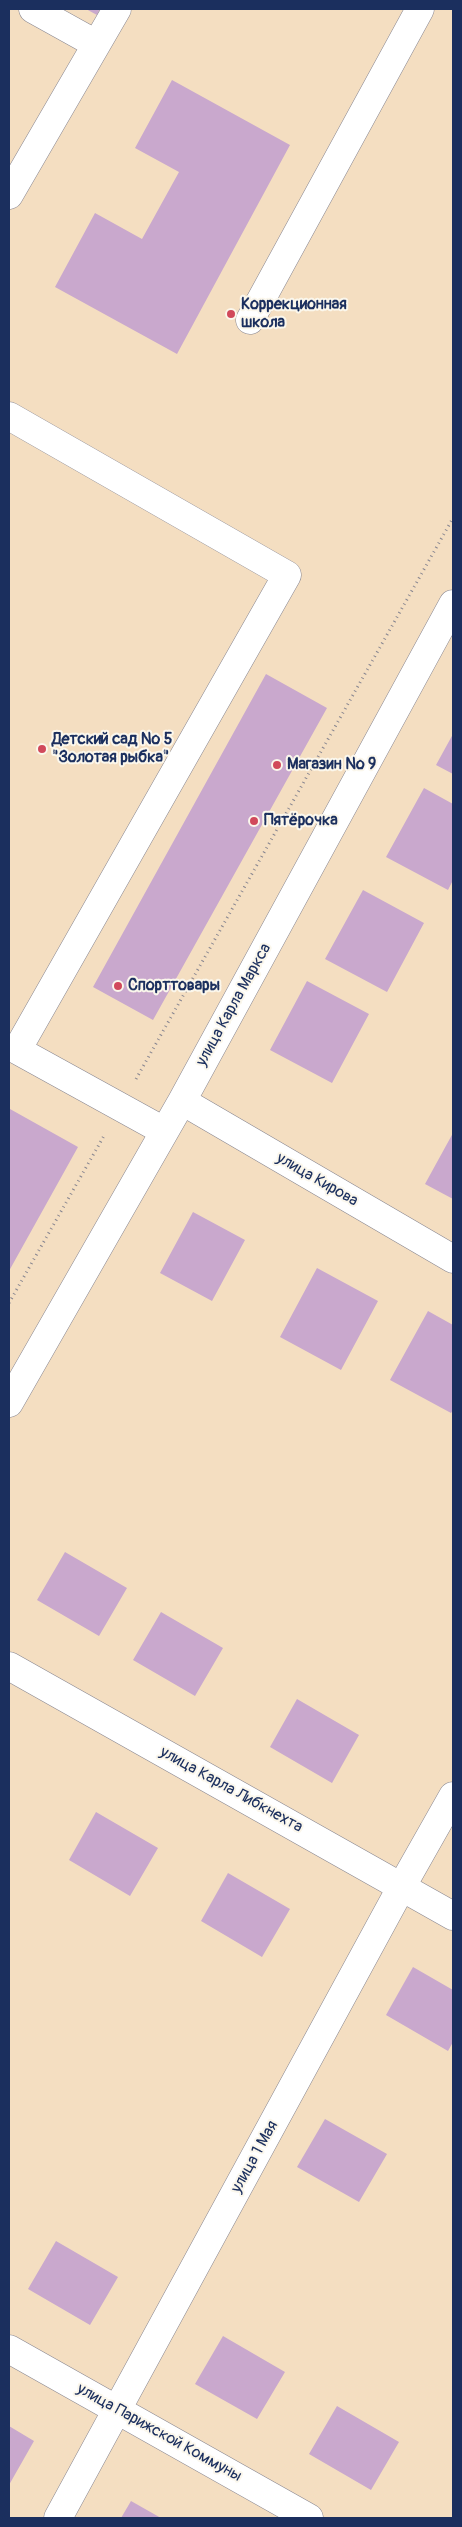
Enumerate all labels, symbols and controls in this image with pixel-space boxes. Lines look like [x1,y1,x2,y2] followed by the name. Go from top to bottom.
[241,295,347,333] place label: Коррекционная школа
[225,308,237,320] marker: Коррекционная школа
[52,730,172,768] place label: Детский сад № 5 "Золотая рыбка"
[36,743,48,755] marker: Детский сад № 5 "Золотая рыбка"
[287,755,376,775] place label: Магазин № 9
[271,759,283,771] marker: Магазин № 9
[264,811,338,831] place label: Пятёрочка
[248,815,260,827] marker: Пятёрочка
[192,940,276,1070] street label: улица Карла Маркса
[128,976,220,996] place label: Спорттовары
[112,980,124,992] marker: Спорттовары
[273,1149,361,1211] street label: улица Кирова
[156,1743,306,1837] street label: улица Карла Либкнехта
[227,2118,283,2196] street label: улица 1 Мая
[73,2380,245,2486] street label: улица Парижской Коммуны

